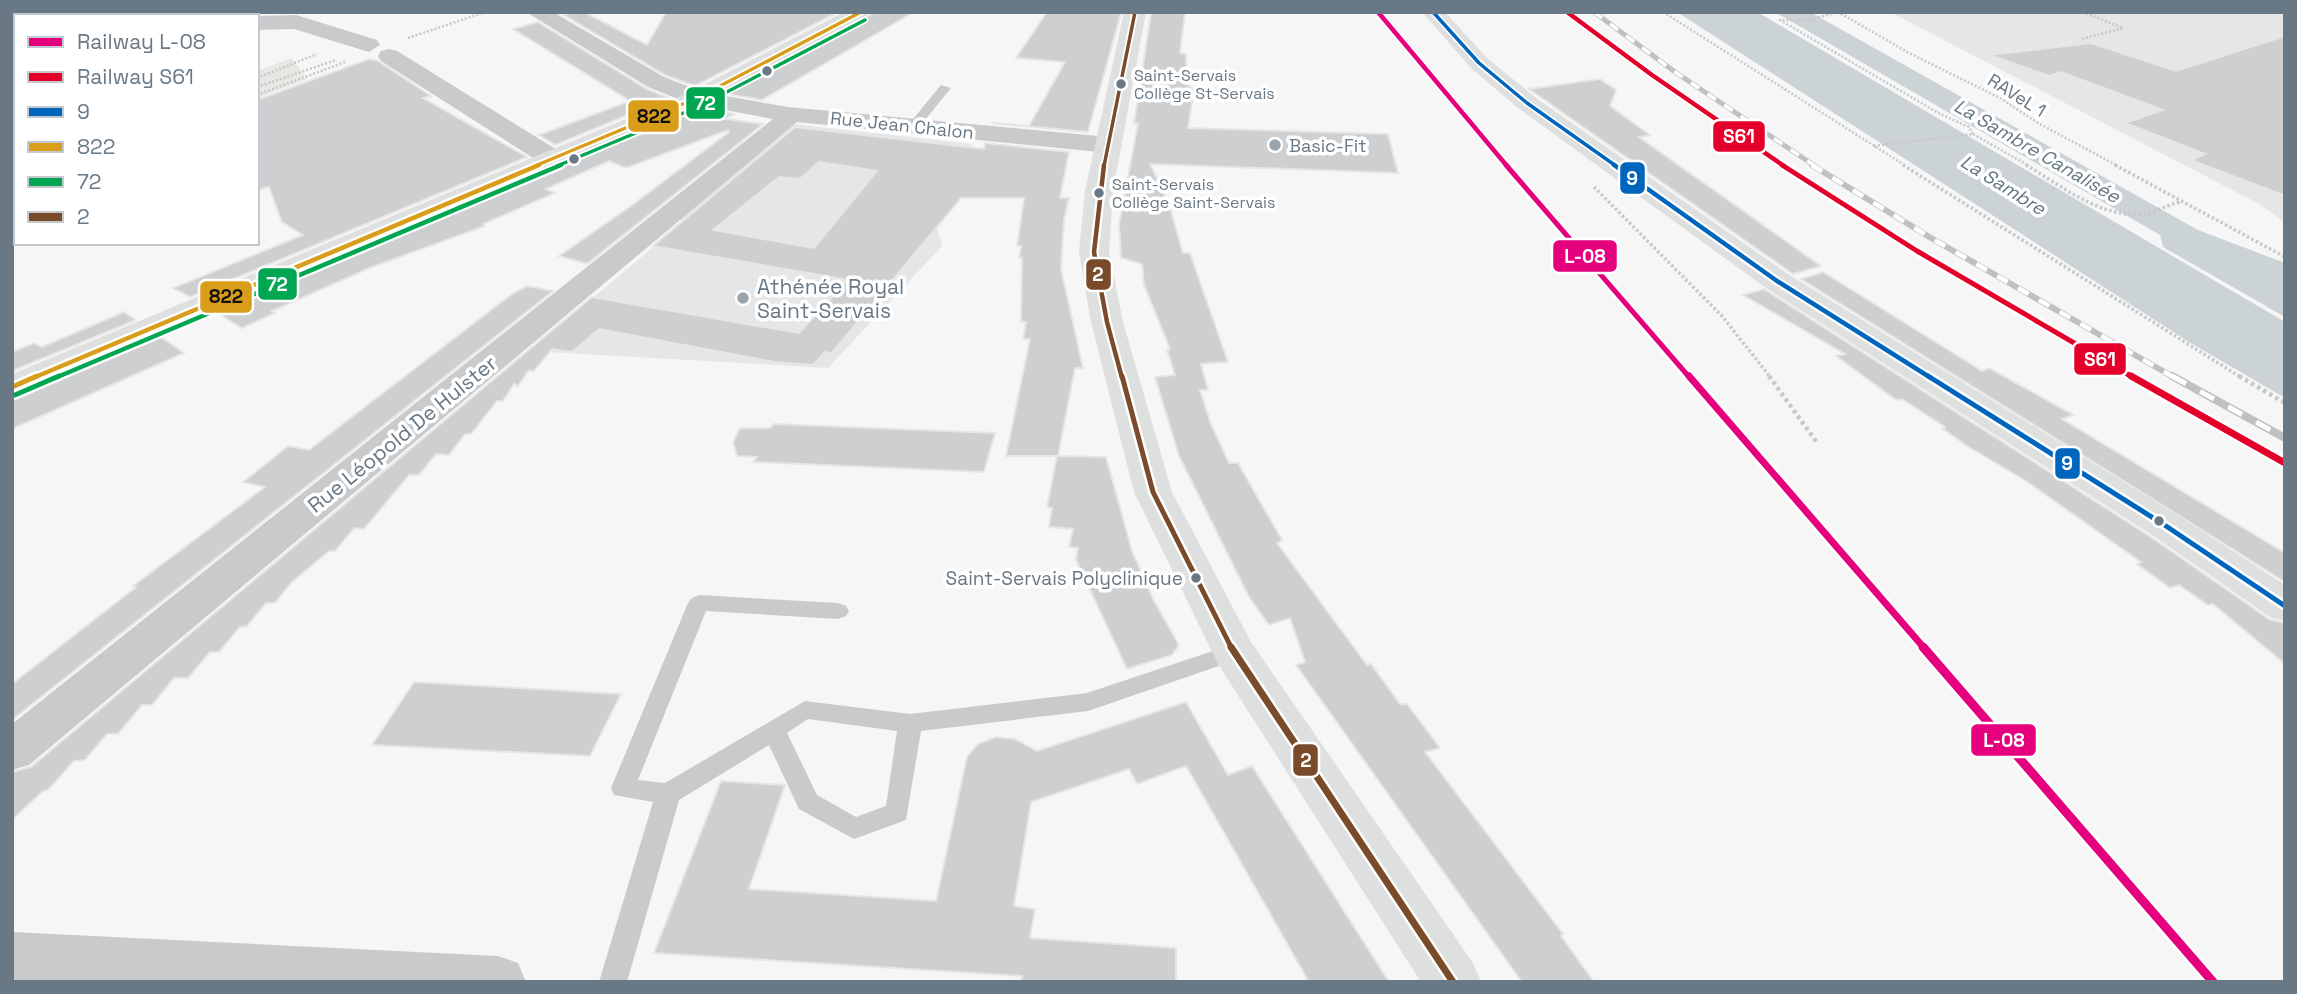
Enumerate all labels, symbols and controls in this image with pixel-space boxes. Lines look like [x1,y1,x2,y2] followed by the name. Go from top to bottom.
[14,14,259,245] legend
[77,28,206,55] text: Railway L-08
[77,63,194,90] text: Railway S61
[760,64,774,78] unlabelled marker
[1134,65,1275,104] place label: Saint-Servais Collège St-Servais
[1984,68,2050,122] street label: RAVeL 1
[1114,77,1128,91] marker: Saint-Servais Collège St-Servais
[685,86,726,120] line badge: 72
[694,91,716,116] text: 72
[1950,94,2124,208] water label: La Sambre Canalisée
[77,98,90,125] text: 9
[627,99,680,133] line badge: 822
[637,104,671,129] text: 822
[829,106,975,144] street label: Rue Jean Chalon
[1712,120,1766,153] line badge: S61
[1723,124,1755,149] text: S61
[77,133,115,160] text: 822
[1289,134,1366,157] place label: Basic-Fit
[1267,137,1283,153] marker: Basic-Fit
[1957,150,2049,220] water label: La Sambre
[567,152,581,166] unlabelled marker
[1619,161,1646,195] line badge: 9
[1626,166,1638,191] text: 9
[77,168,101,195] text: 72
[1112,174,1275,213] place label: Saint-Servais Collège Saint-Servais
[1092,186,1106,200] marker: Saint-Servais Collège Saint-Servais
[77,203,90,230] text: 2
[1552,239,1618,273] line badge: L-08
[1564,244,1606,269] text: L-08
[1085,258,1112,291] line badge: 2
[1092,262,1104,287] text: 2
[257,267,298,301] line badge: 72
[266,272,288,297] text: 72
[757,273,904,324] place label: Athénée Royal Saint-Servais
[199,280,253,314] line badge: 822
[209,284,243,309] text: 822
[735,290,751,306] marker: Athénée Royal Saint-Servais
[2073,342,2127,376] line badge: S61
[2084,347,2116,372] text: S61
[302,349,502,519] street label: Rue Léopold De Hulster
[2054,447,2081,480] line badge: 9
[2061,451,2073,476] text: 9
[2152,514,2166,528] unlabelled marker
[946,566,1183,591] place label: Saint-Servais Polyclinique
[1189,571,1203,585] marker: Saint-Servais Polyclinique
[1970,723,2037,757] line badge: L-08
[1983,728,2025,753] text: L-08
[1292,743,1319,777] line badge: 2
[1300,748,1312,773] text: 2

